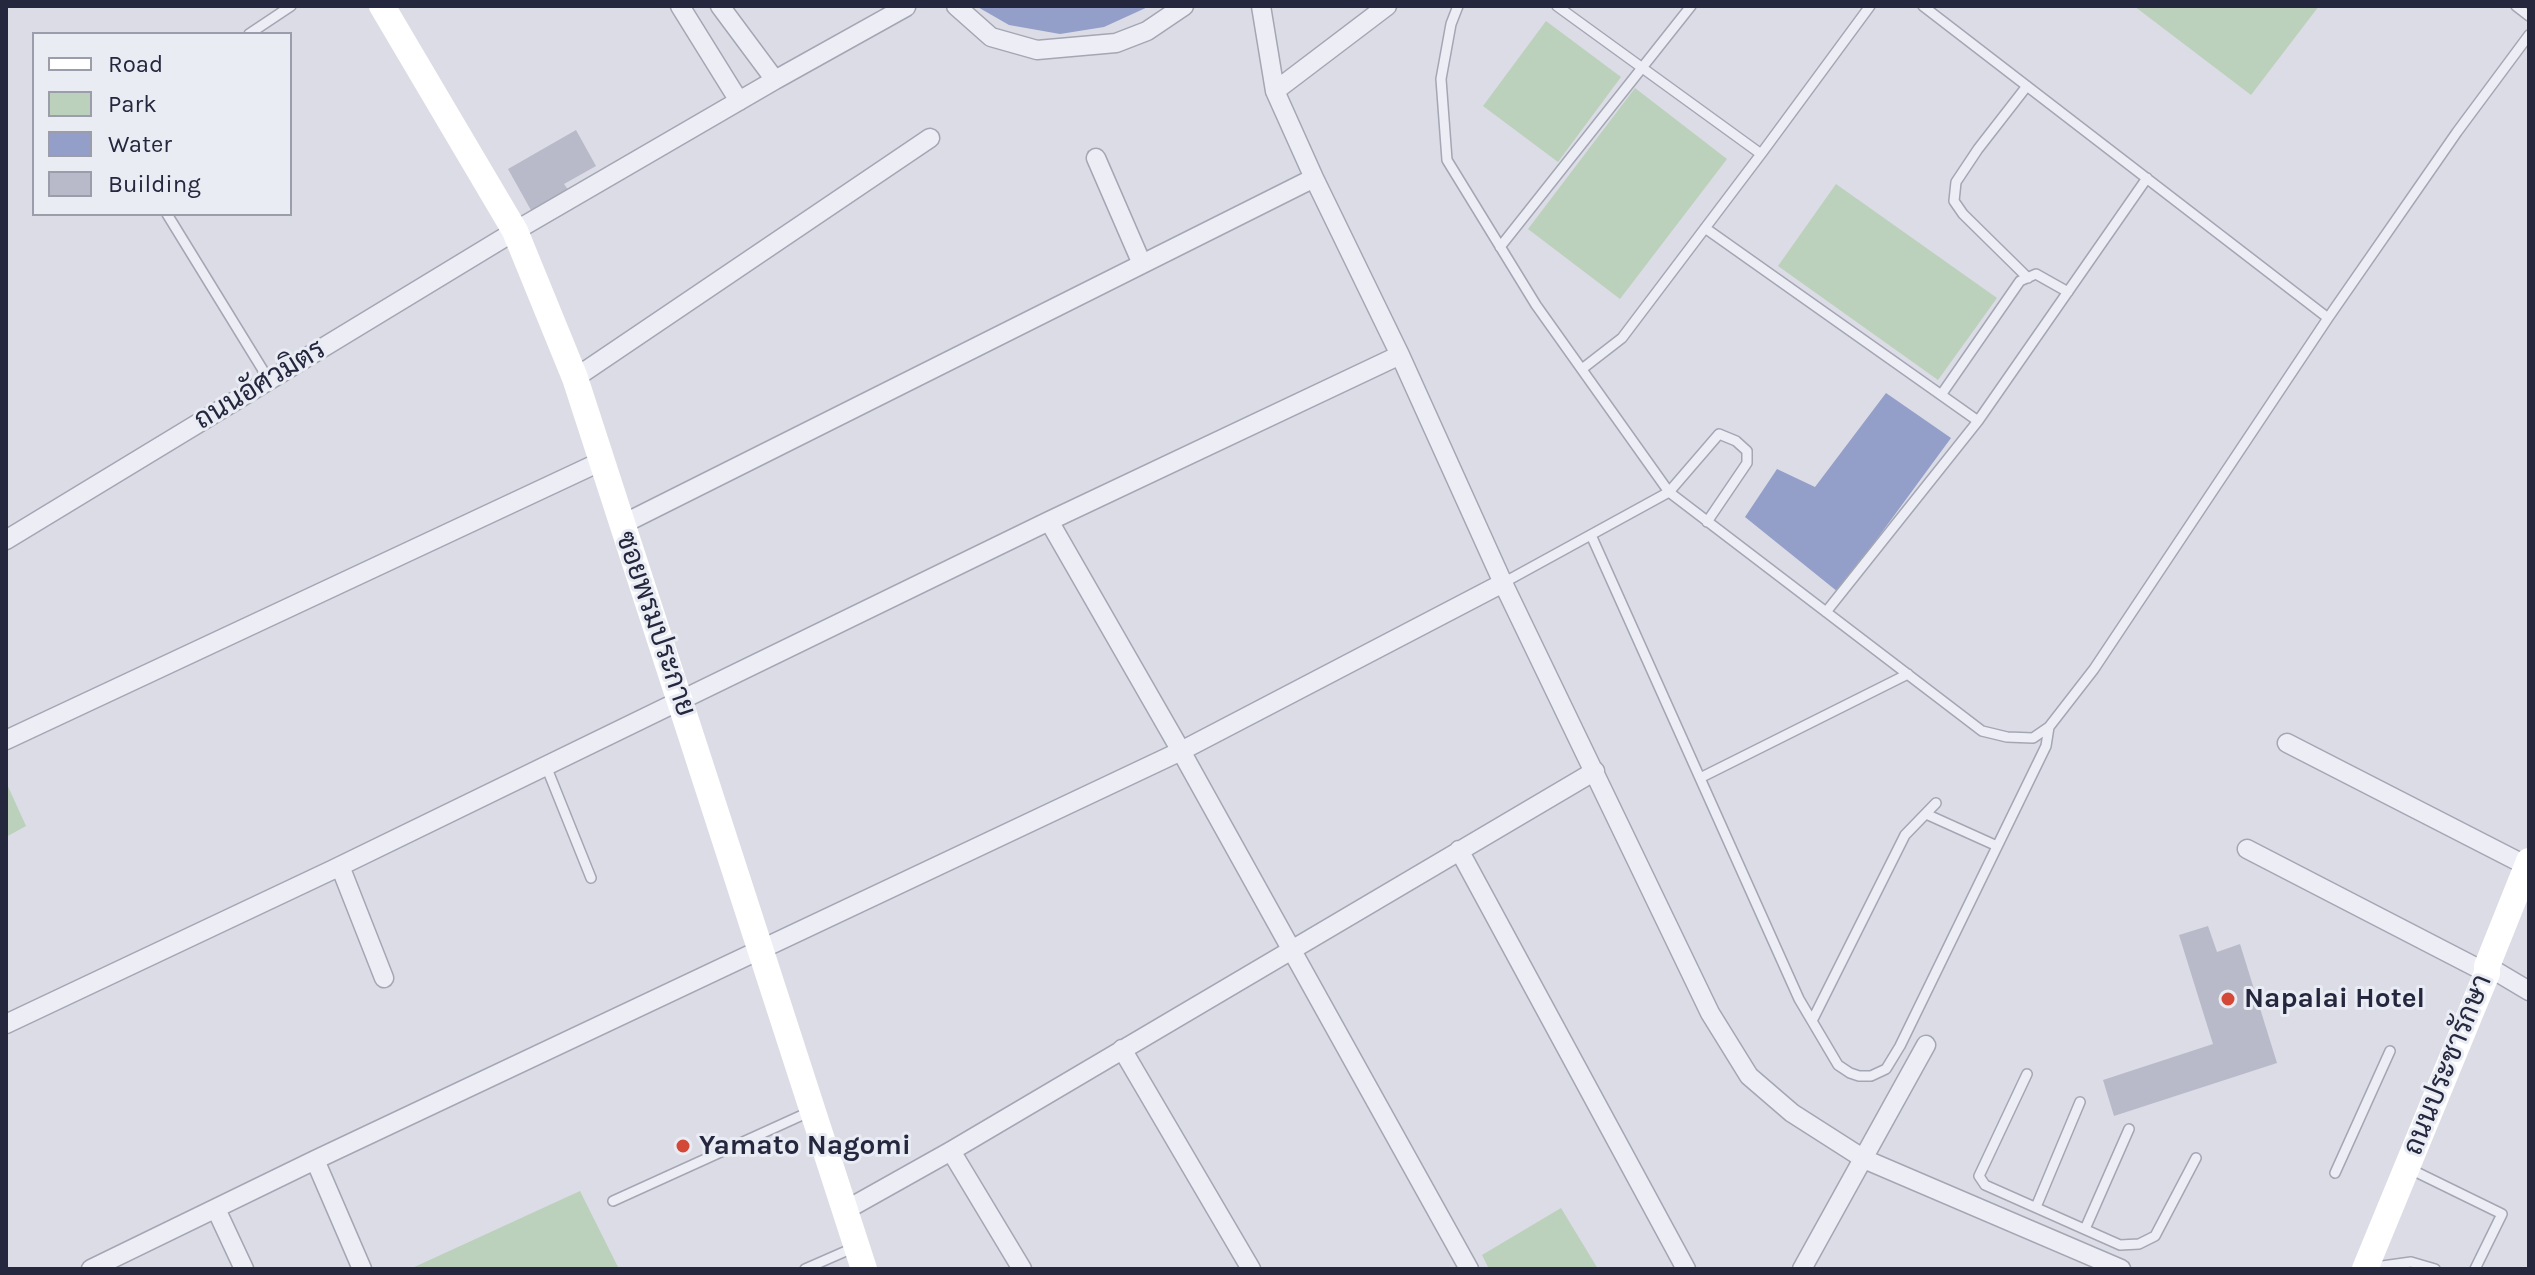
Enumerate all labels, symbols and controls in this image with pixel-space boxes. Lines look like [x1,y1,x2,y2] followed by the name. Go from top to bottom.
[32,32,292,216] legend
[108,50,163,78] text: Road
[108,90,157,118] text: Park
[108,130,172,158] text: Water
[108,170,201,198] text: Building
[188,333,332,437] street label: ถนนอัศวมิตร
[608,527,702,721] street label: ซอยพรมประกาย
[2397,970,2499,1160] street label: ถนนประชารักษา
[2244,982,2425,1016] place label: Napalai Hotel
[2219,990,2237,1008] marker: Napalai Hotel
[699,1129,911,1163] place label: Yamato Nagomi
[674,1137,692,1155] marker: Yamato Nagomi

